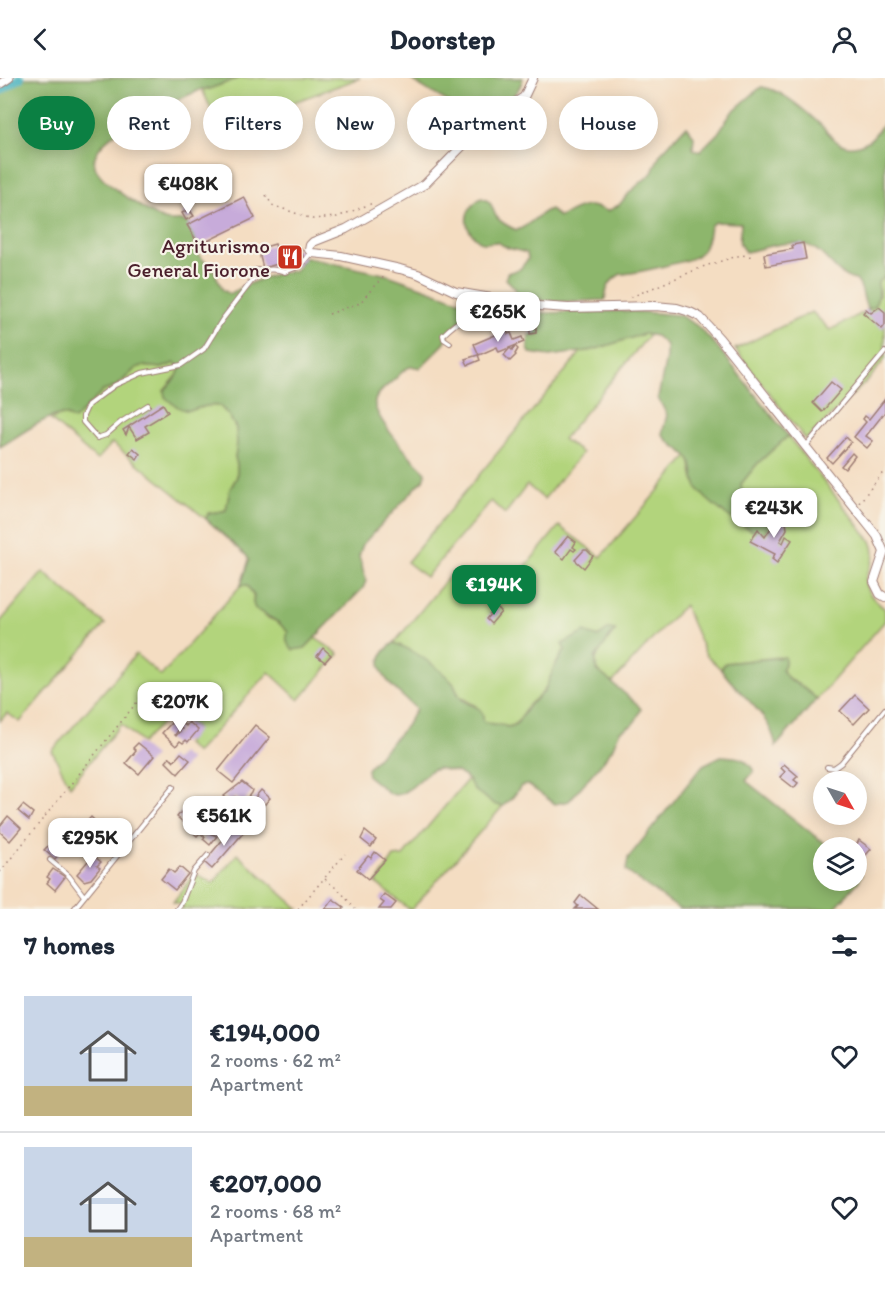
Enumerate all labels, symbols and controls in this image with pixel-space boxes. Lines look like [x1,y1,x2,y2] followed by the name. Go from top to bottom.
[24,23,57,56] icon: back
[390,23,495,56] text: Doorstep
[828,23,861,56] icon: person
[18,96,95,150] chip: Buy
[107,96,191,150] chip: Rent
[203,96,303,150] chip: Filters
[315,96,395,150] chip: New
[407,96,547,150] chip: Apartment
[559,96,658,150] chip: House
[146,164,230,215] pin: €408K
[158,171,218,195] text: €408K
[127,233,270,282] place label: Agriturismo General Fiorone
[275,242,305,272] restaurant icon: Agriturismo General Fiorone
[456,292,540,343] pin: €265K
[470,299,526,323] text: €265K
[732,488,816,539] pin: €243K
[745,495,803,519] text: €243K
[452,565,536,616] pin: €194K
[466,572,522,596] text: €194K
[138,682,222,733] pin: €207K
[152,689,208,713] text: €207K
[813,771,867,825] north arrow
[813,771,867,891] map controls
[182,796,266,847] pin: €561K
[197,803,251,827] text: €561K
[48,818,132,869] pin: €295K
[62,825,118,849] text: €295K
[813,837,867,891] button: layers
[24,929,115,961] text: 7 homes
[828,929,861,962] icon: filters
[210,1016,320,1048] text: €194,000
[72,1020,144,1092] icon: home
[828,1040,861,1073] icon: heart
[210,1048,341,1072] text: 2 rooms · 62 m²
[210,1072,303,1096] text: Apartment
[210,1167,322,1199] text: €207,000
[72,1171,144,1243] icon: home
[828,1191,861,1224] icon: heart
[210,1199,341,1223] text: 2 rooms · 68 m²
[210,1223,303,1247] text: Apartment

